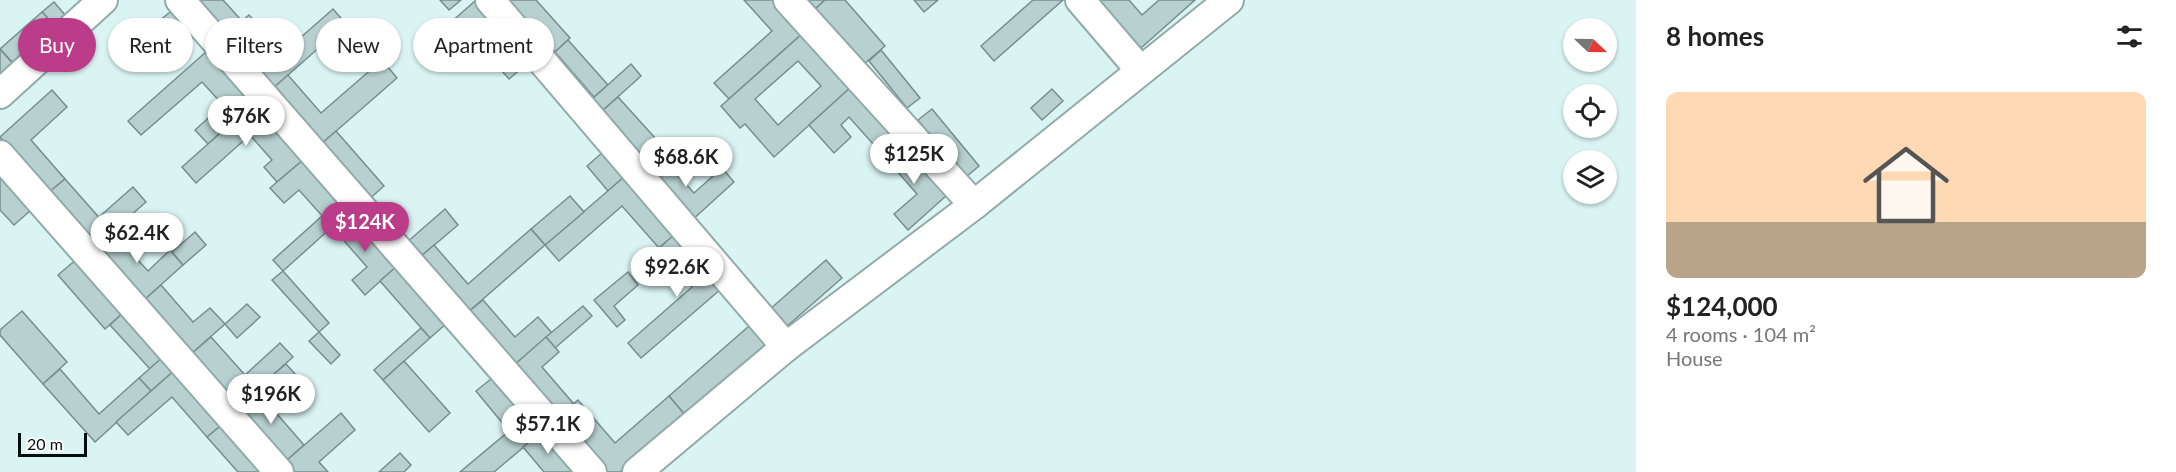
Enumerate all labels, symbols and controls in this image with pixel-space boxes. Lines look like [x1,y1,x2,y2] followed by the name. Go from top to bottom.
[18,18,96,72] chip: Buy
[108,18,193,72] chip: Rent
[205,18,304,72] chip: Filters
[316,18,401,72] chip: New
[413,18,554,72] chip: Apartment
[1563,18,1617,72] north arrow
[1563,18,1617,204] map controls
[1666,20,1764,52] text: 8 homes
[2113,20,2146,53] icon: filters
[1563,84,1617,138] button: locate
[210,96,282,147] pin: $76K
[222,103,270,127] text: $76K
[1852,131,1960,239] icon: home
[872,134,956,185] pin: $125K
[637,137,735,188] pin: $68.6K
[884,141,944,165] text: $125K
[654,144,718,168] text: $68.6K
[1563,150,1617,204] button: layers
[323,202,407,253] pin: $124K
[335,209,395,233] text: $124K
[88,213,186,264] pin: $62.4K
[105,220,169,244] text: $62.4K
[628,247,726,298] pin: $92.6K
[645,254,709,278] text: $92.6K
[1666,290,1778,322] text: $124,000
[1666,322,1816,346] text: 4 rooms · 104 m²
[1666,346,1723,370] text: House
[229,374,313,425] pin: $196K
[241,381,301,405] text: $196K
[499,404,597,455] pin: $57.1K
[516,411,580,435] text: $57.1K
[18,430,87,458] scale bar
[27,434,63,453] text: 20 m

